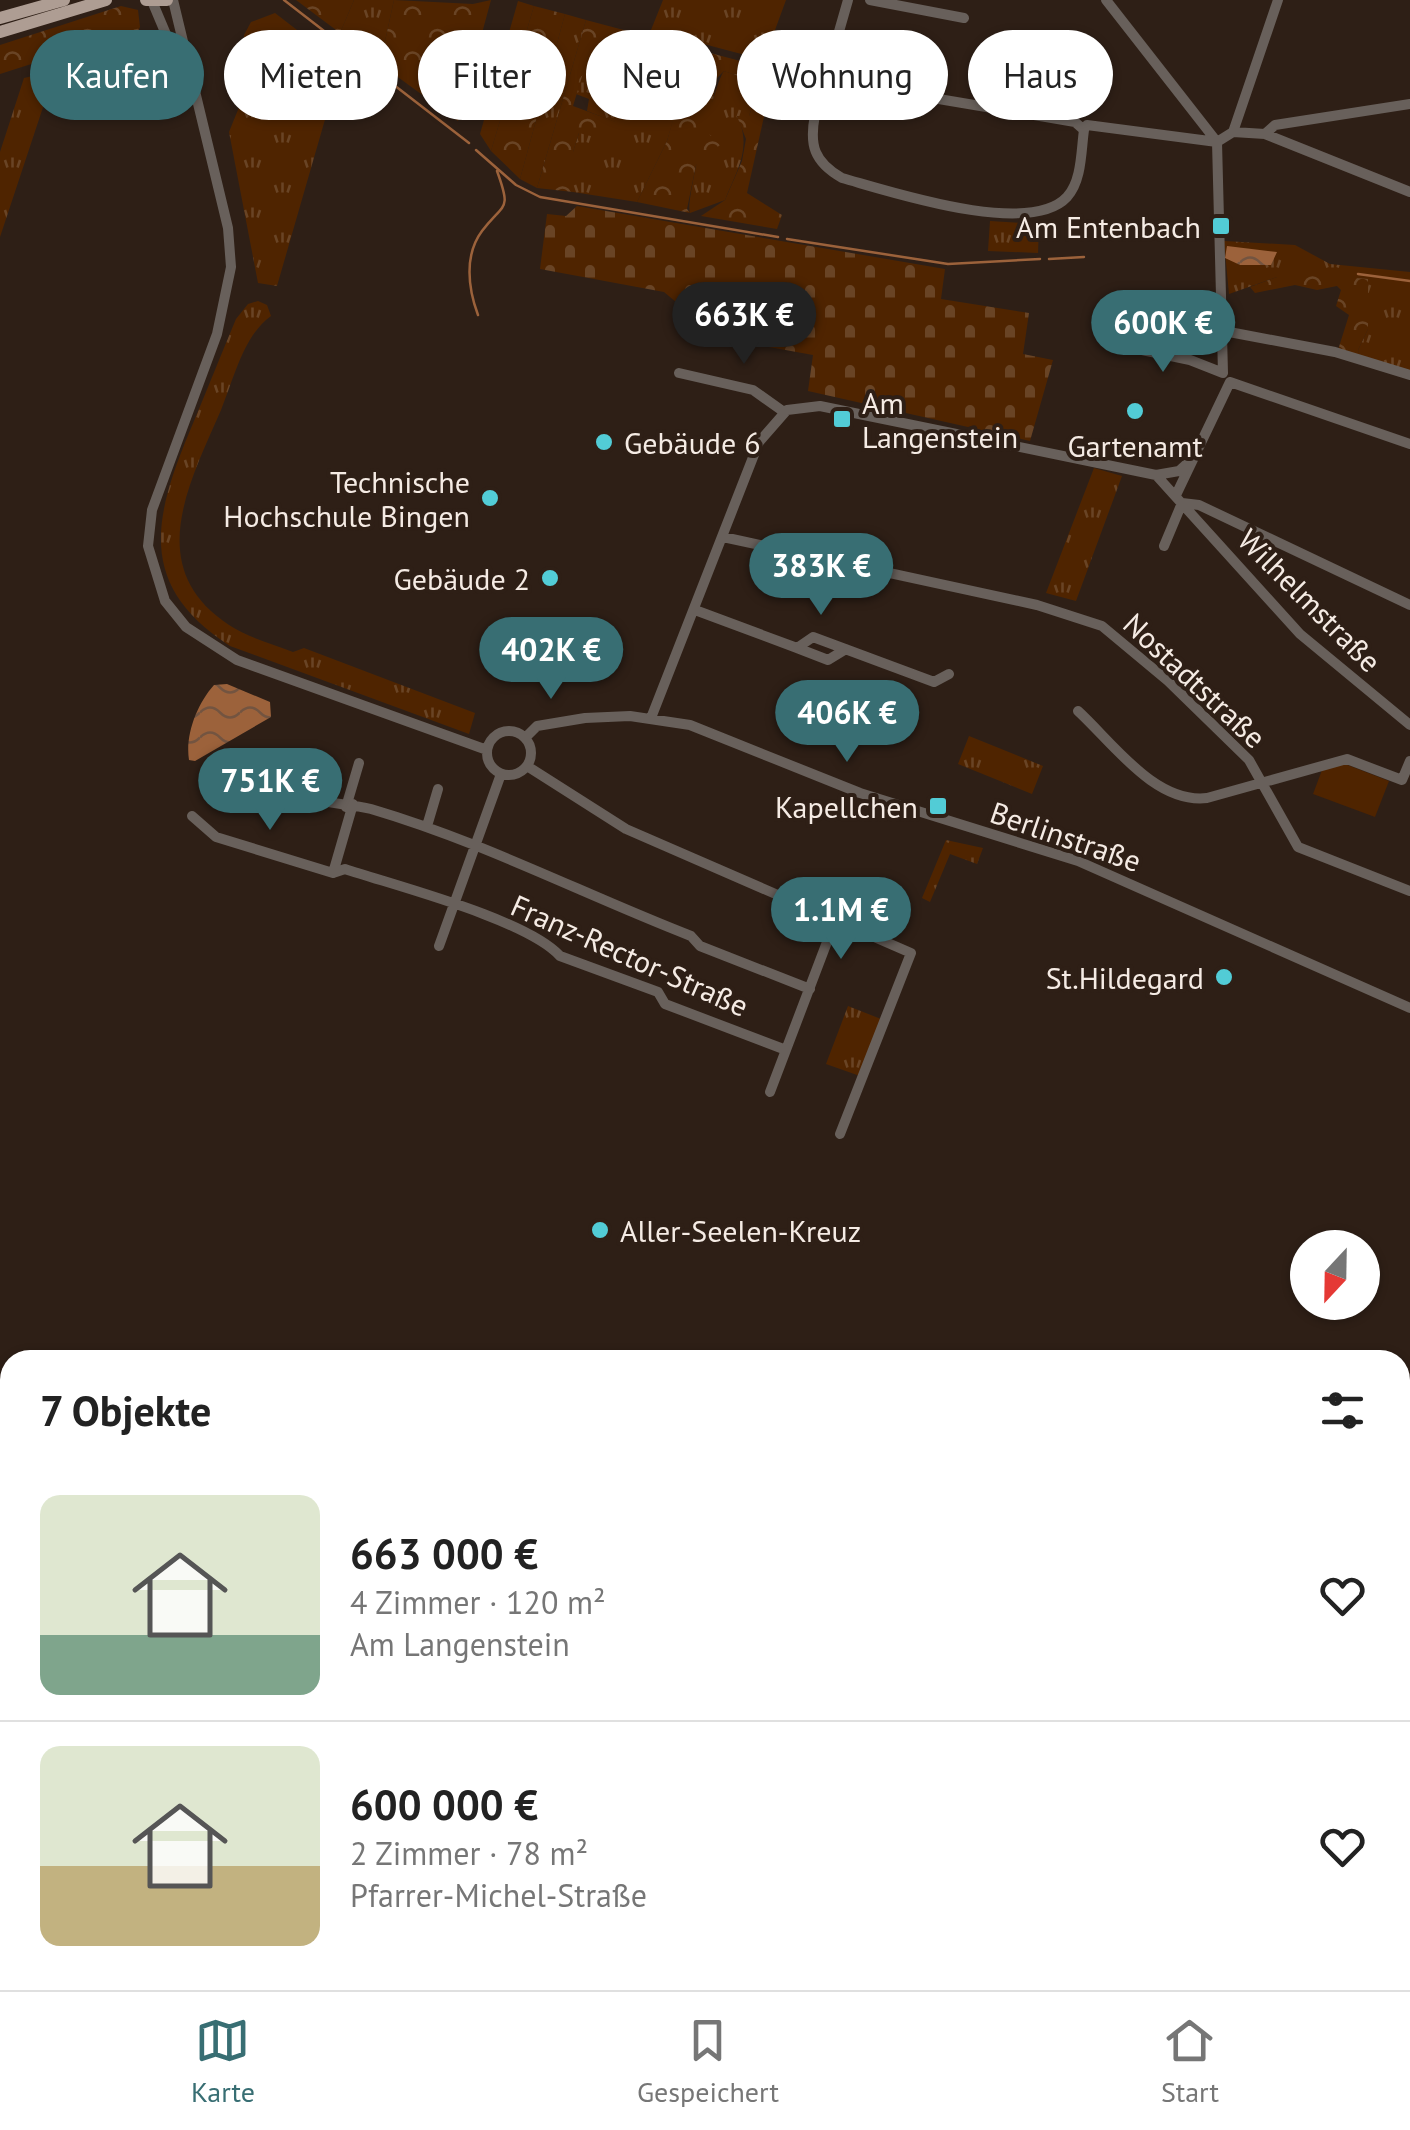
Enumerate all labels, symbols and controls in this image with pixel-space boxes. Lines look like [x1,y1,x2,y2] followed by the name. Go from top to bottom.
[30,30,204,120] chip: Kaufen
[224,30,398,120] chip: Mieten
[418,30,566,120] chip: Filter
[586,30,717,120] chip: Neu
[737,30,948,120] chip: Wohnung
[968,30,1113,120] chip: Haus
[1016,207,1201,246] place label: Am Entenbach
[1210,215,1232,237] marker: Am Entenbach
[663,282,825,367] pin: 663K €
[1082,290,1244,375] pin: 600K €
[694,293,794,335] text: 663K €
[1113,301,1213,343] text: 600K €
[862,383,1018,456] place label: Am Langenstein
[1124,400,1146,422] marker: Gartenamt
[831,408,853,430] marker: Am Langenstein
[624,423,761,462] place label: Gebäude 6
[1067,426,1203,465] place label: Gartenamt
[593,431,615,453] marker: Gebäude 6
[223,462,470,535] place label: Technische Hochschule Bingen
[479,487,501,509] marker: Technische Hochschule Bingen
[1230,520,1390,680] street label: Wilhelmstraße
[740,533,902,618] pin: 383K €
[771,544,871,586] text: 383K €
[393,559,530,598] place label: Gebäude 2
[539,567,561,589] marker: Gebäude 2
[1115,604,1275,756] street label: Nostadtstraße
[470,617,632,702] pin: 402K €
[501,628,601,670] text: 402K €
[766,680,928,765] pin: 406K €
[797,691,897,733] text: 406K €
[189,748,351,833] pin: 751K €
[220,759,320,801] text: 751K €
[775,787,918,826] place label: Kapellchen
[985,792,1147,880] street label: Berlinstraße
[927,795,949,817] marker: Kapellchen
[760,877,922,962] pin: 1.1M €
[505,885,755,1025] street label: Franz-Rector-Straße
[793,888,889,930] text: 1.1M €
[1046,958,1204,997] place label: St.Hildegard
[1213,966,1235,988] marker: St.Hildegard
[620,1211,861,1250] place label: Aller-Seelen-Kreuz
[589,1219,611,1241] marker: Aller-Seelen-Kreuz
[1290,1230,1380,1320] north arrow
[1290,1230,1380,1320] map controls
[40,1383,211,1438] text: 7 Objekte
[1315,1383,1370,1438] icon: filters
[350,1526,538,1581] text: 663 000 €
[120,1535,240,1655] icon: home
[1315,1568,1370,1623] icon: heart
[350,1581,606,1623] text: 4 Zimmer · 120 m²
[350,1623,570,1665] text: Am Langenstein
[350,1777,538,1832] text: 600 000 €
[120,1786,240,1906] icon: home
[1315,1819,1370,1874] icon: heart
[350,1832,588,1874] text: 2 Zimmer · 78 m²
[350,1874,647,1916] text: Pfarrer-Michel-Straße
[191,2013,255,2110] tab: Karte
[637,2013,779,2110] tab: Gespeichert
[1161,2013,1219,2110] tab: Start

